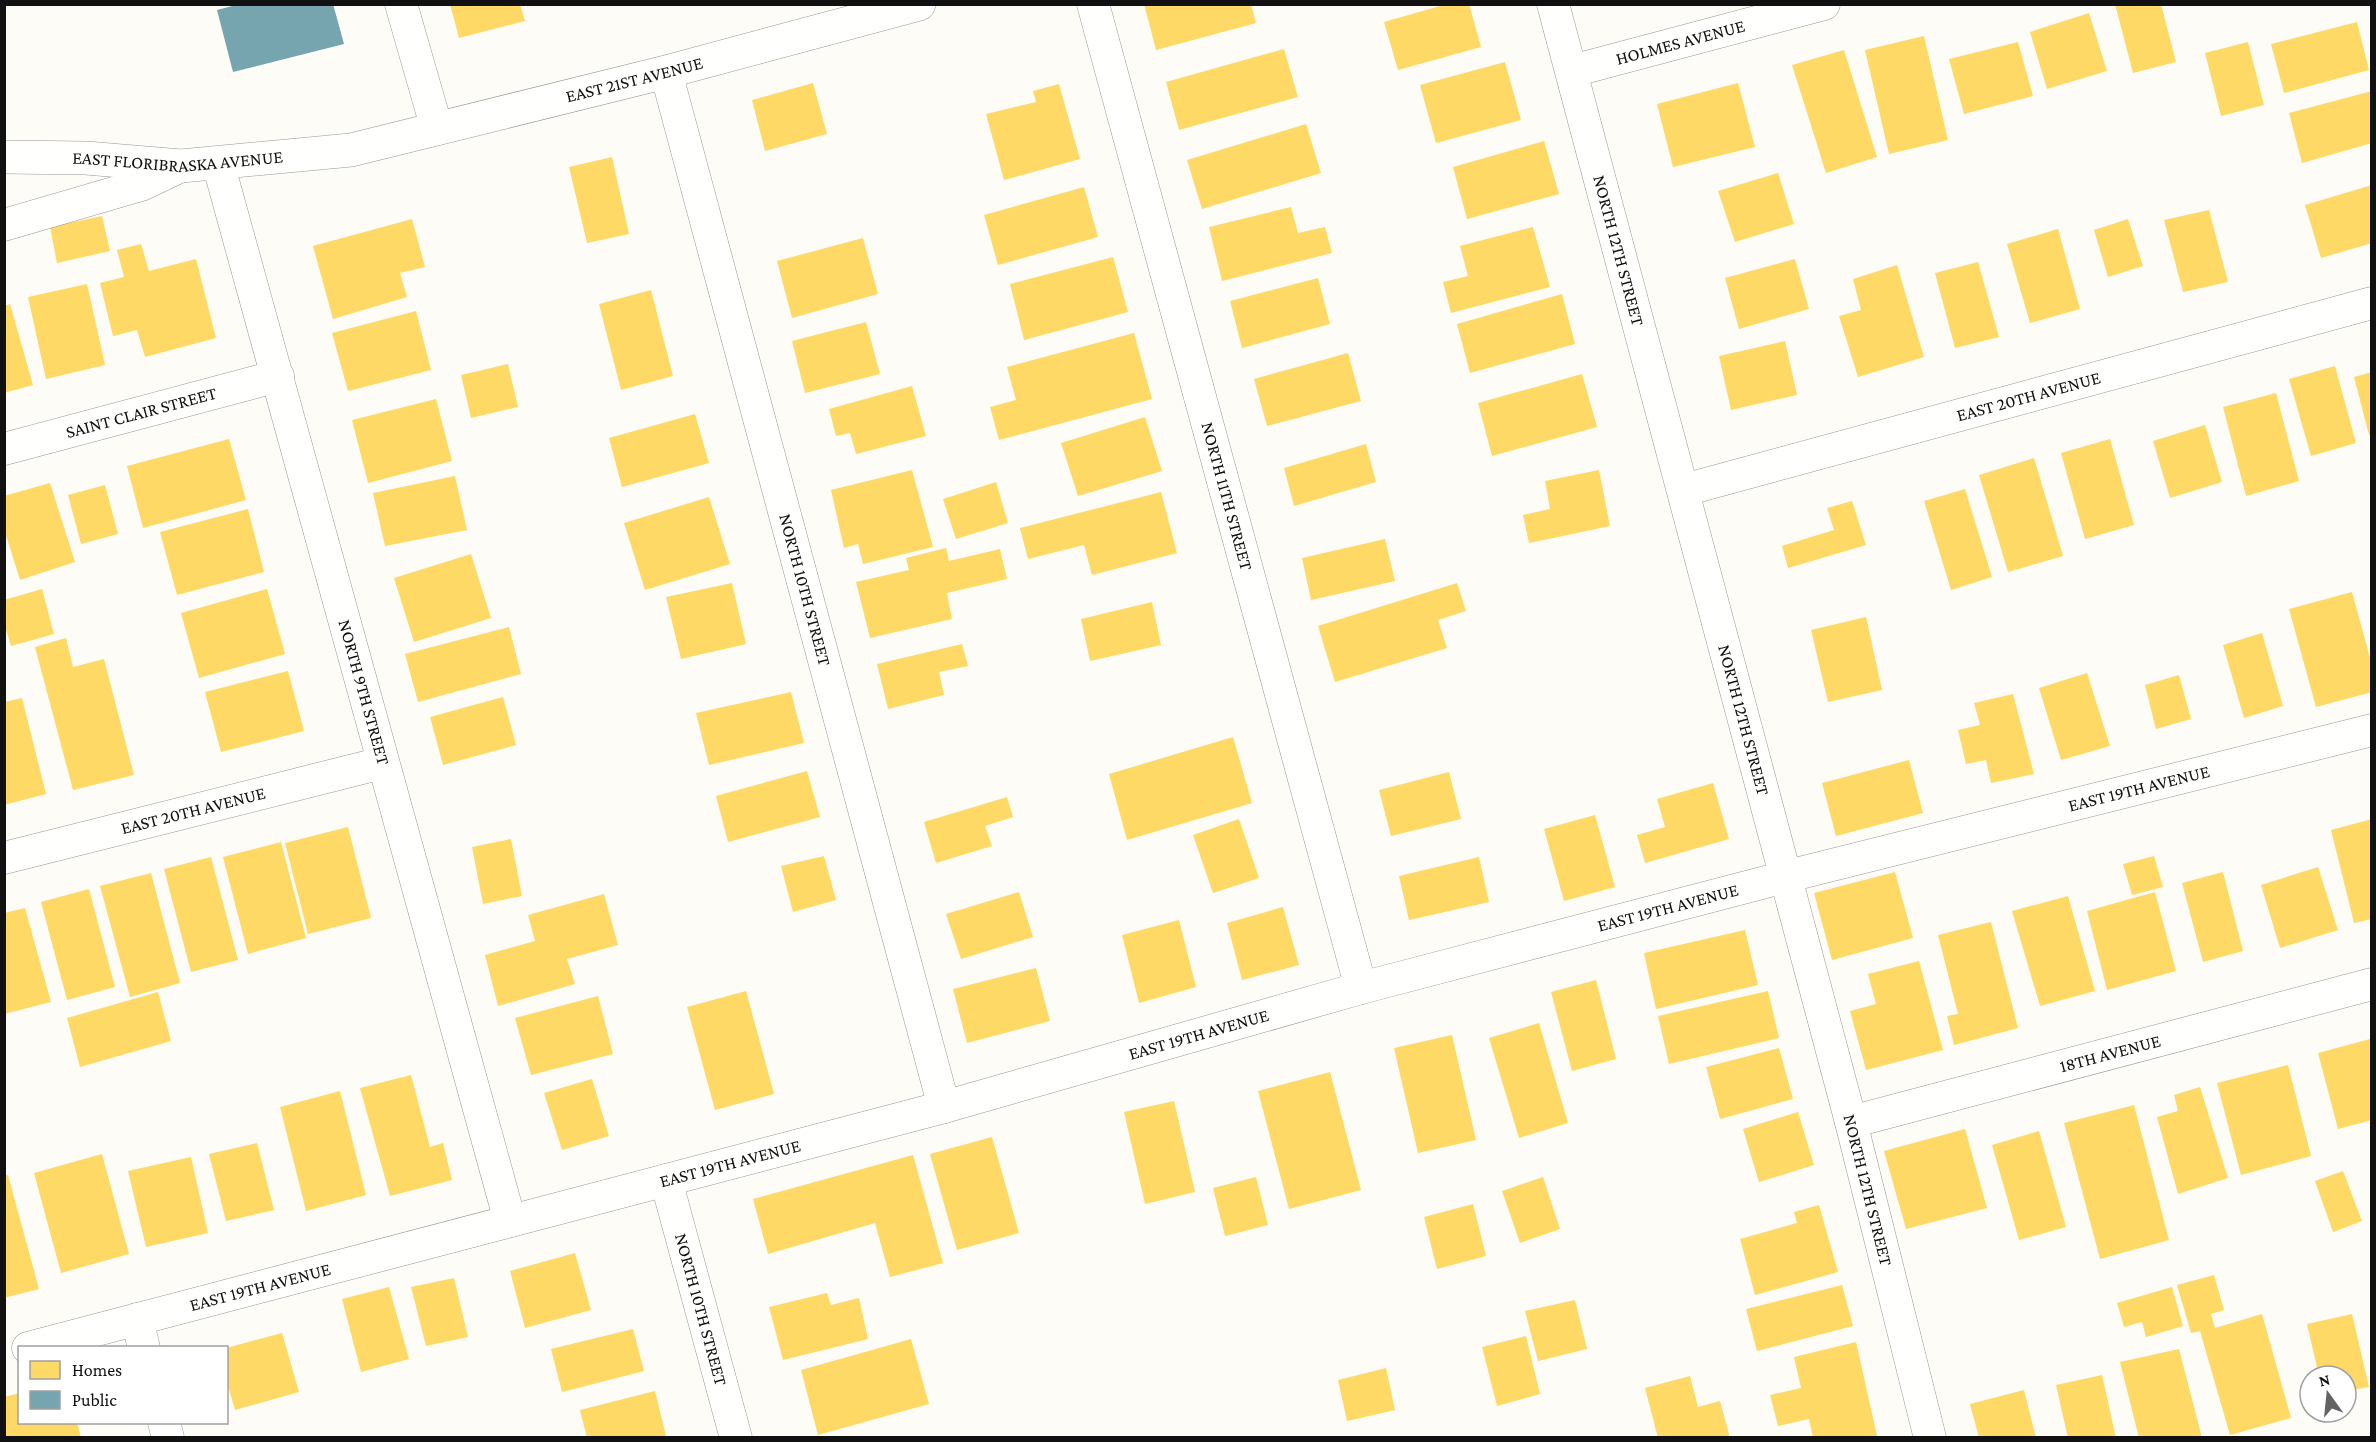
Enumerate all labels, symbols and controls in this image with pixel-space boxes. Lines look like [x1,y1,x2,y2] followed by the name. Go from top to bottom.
[1614,15,1747,69] street label: HOLMES AVENUE
[564,52,705,106] street label: EAST 21ST AVENUE
[72,146,284,176] street label: EAST FLORIBRASKA AVENUE
[1589,173,1648,328] street label: NORTH 12TH STREET
[1954,367,2103,425] street label: EAST 20TH AVENUE
[64,383,219,442] street label: SAINT CLAIR STREET
[1197,420,1257,573] street label: NORTH 11TH STREET
[775,511,835,668] street label: NORTH 10TH STREET
[334,617,394,767] street label: NORTH 9TH STREET
[1714,642,1774,798] street label: NORTH 12TH STREET
[2066,761,2212,816] street label: EAST 19TH AVENUE
[119,783,268,838] street label: EAST 20TH AVENUE
[1595,880,1741,936] street label: EAST 19TH AVENUE
[1126,1005,1271,1064] street label: EAST 19TH AVENUE
[2057,1030,2163,1076] street label: 18TH AVENUE
[1839,1112,1897,1268] street label: NORTH 12TH STREET
[658,1135,803,1191] street label: EAST 19TH AVENUE
[671,1231,731,1388] street label: NORTH 10TH STREET
[188,1259,333,1315] street label: EAST 19TH AVENUE
[18,1346,228,1424] legend
[72,1360,122,1380] text: Homes
[2298,1364,2358,1424] north arrow
[2317,1370,2332,1390] text: N
[72,1390,117,1410] text: Public

